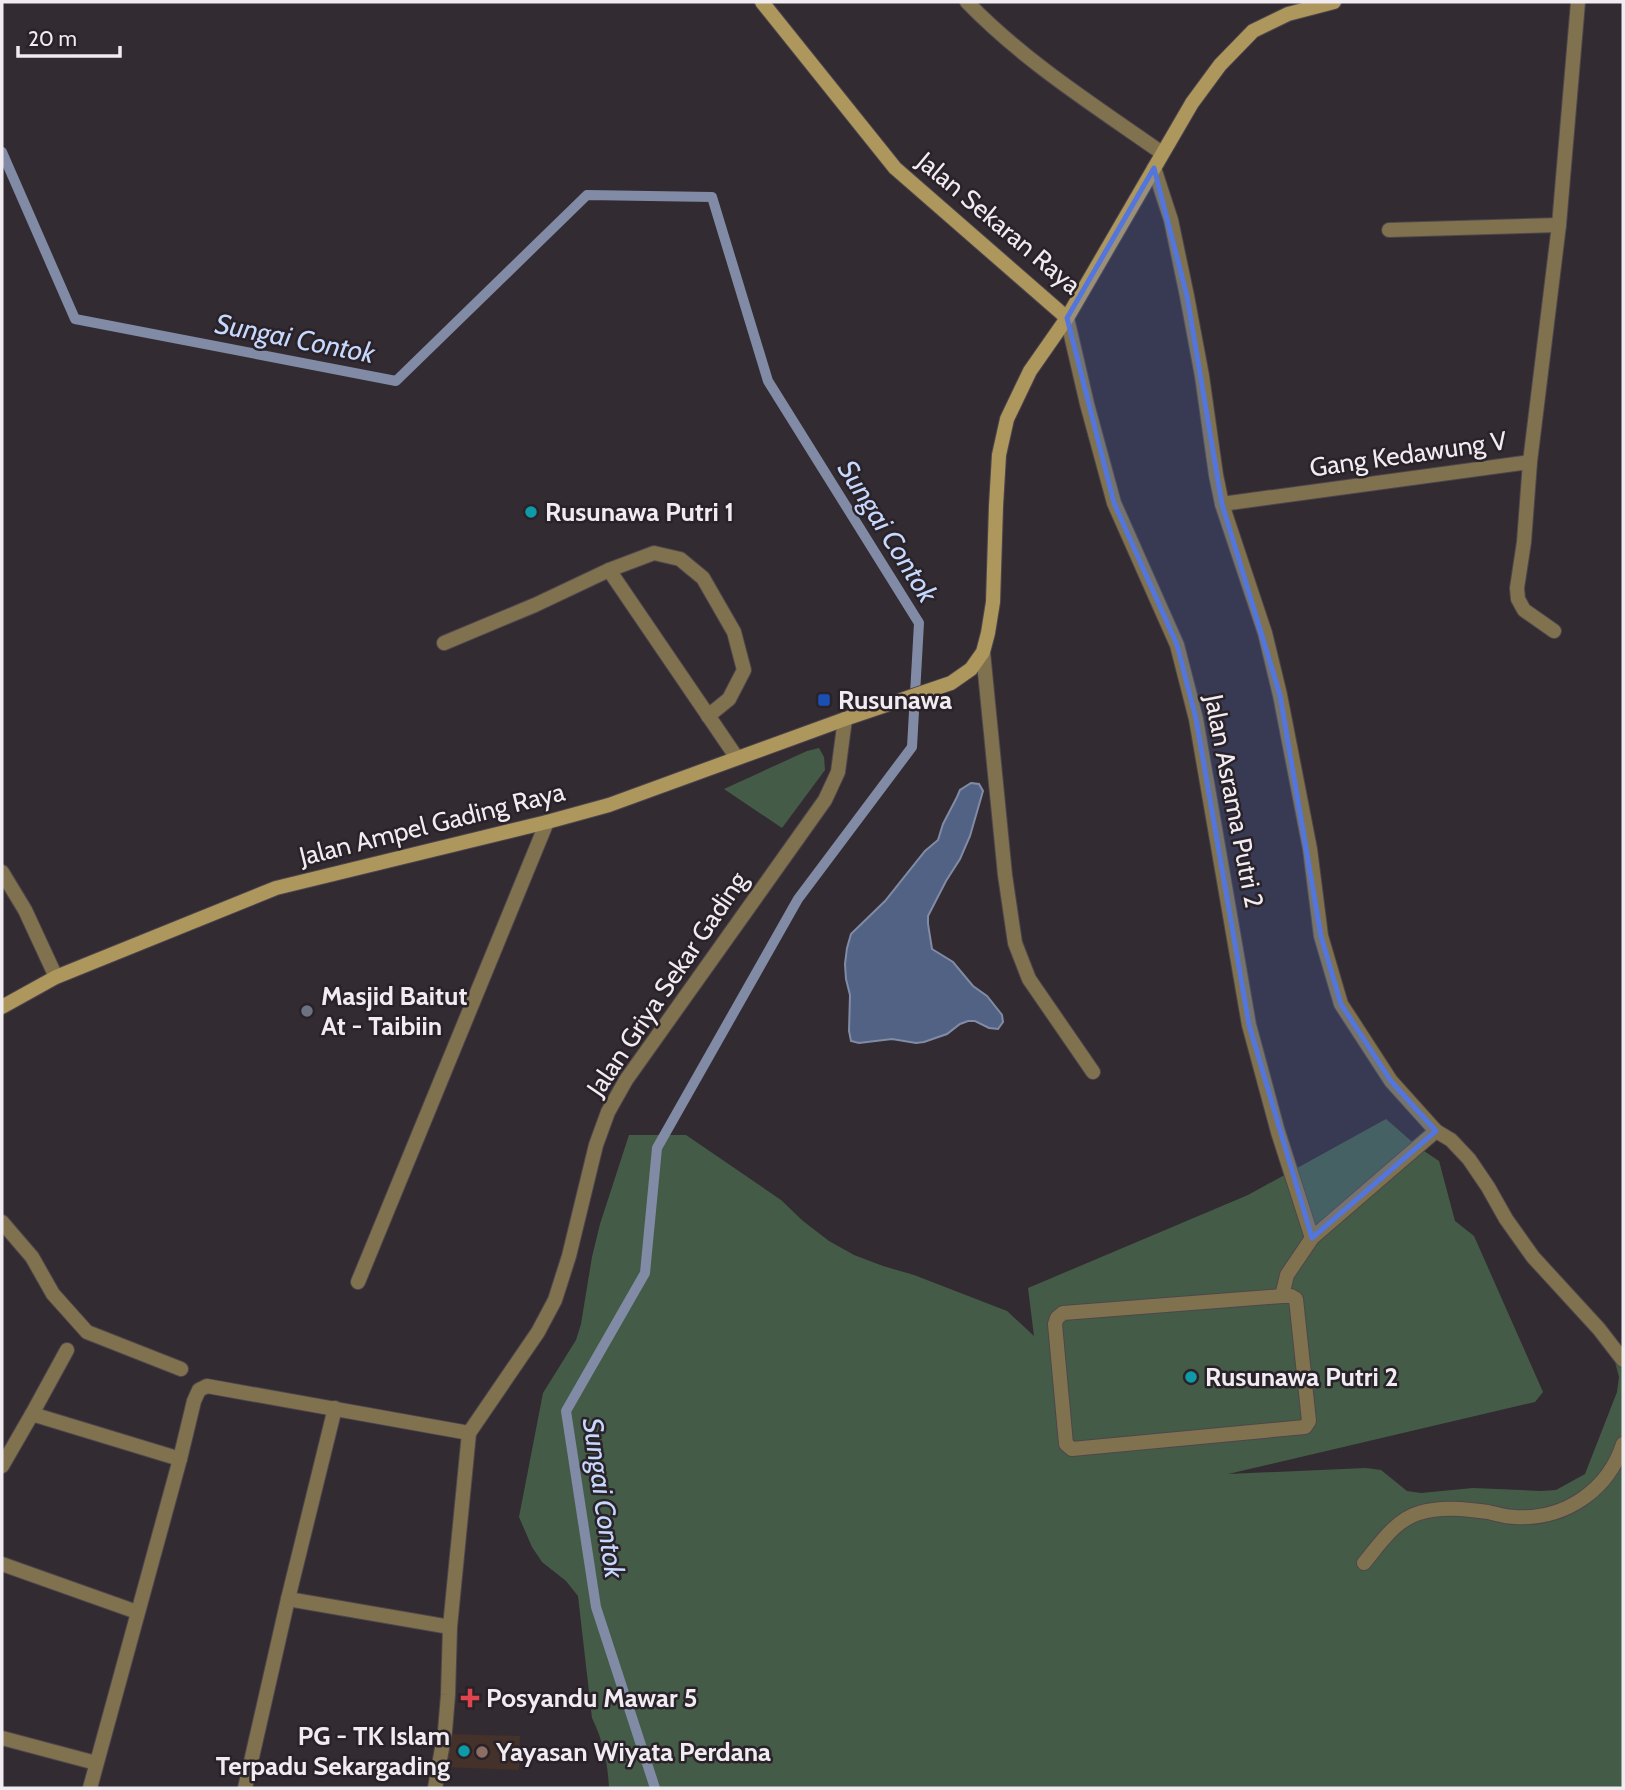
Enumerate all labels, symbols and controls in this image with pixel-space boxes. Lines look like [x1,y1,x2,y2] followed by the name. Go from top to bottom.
[18,14,119,58] scale bar
[28,26,77,51] text: 20 m
[910,144,1088,301] street label: Jalan Sekaran Raya
[212,306,379,370] water label: Sungai Contok
[1307,424,1509,484] street label: Gang Kedawung V
[831,453,946,609] water label: Sungai Contok
[545,496,734,528] place label: Rusunawa Putri 1
[523,504,539,520] marker: Rusunawa Putri 1
[838,684,952,716] place label: Rusunawa
[1197,691,1270,910] street label: Jalan Asrama Putri 2
[816,692,832,708] marker: Rusunawa
[295,775,569,873] street label: Jalan Ampel Gading Raya
[579,865,755,1103] street label: Jalan Griya Sekar Gading
[321,980,467,1042] place label: Masjid Baitut At - Taibiin
[299,1003,315,1019] marker: Masjid Baitut At - Taibiin
[1205,1361,1398,1393] place label: Rusunawa Putri 2
[1183,1369,1199,1385] marker: Rusunawa Putri 2
[576,1416,632,1581] water label: Sungai Contok
[486,1682,697,1714] place label: Posyandu Mawar 5
[460,1688,480,1708] marker: Posyandu Mawar 5
[216,1720,450,1782] place label: PG - TK Islam Terpadu Sekargading
[495,1736,771,1768] place label: Yayasan Wiyata Perdana
[456,1743,472,1759] marker: PG - TK Islam Terpadu Sekargading
[474,1744,490,1760] marker: Yayasan Wiyata Perdana

